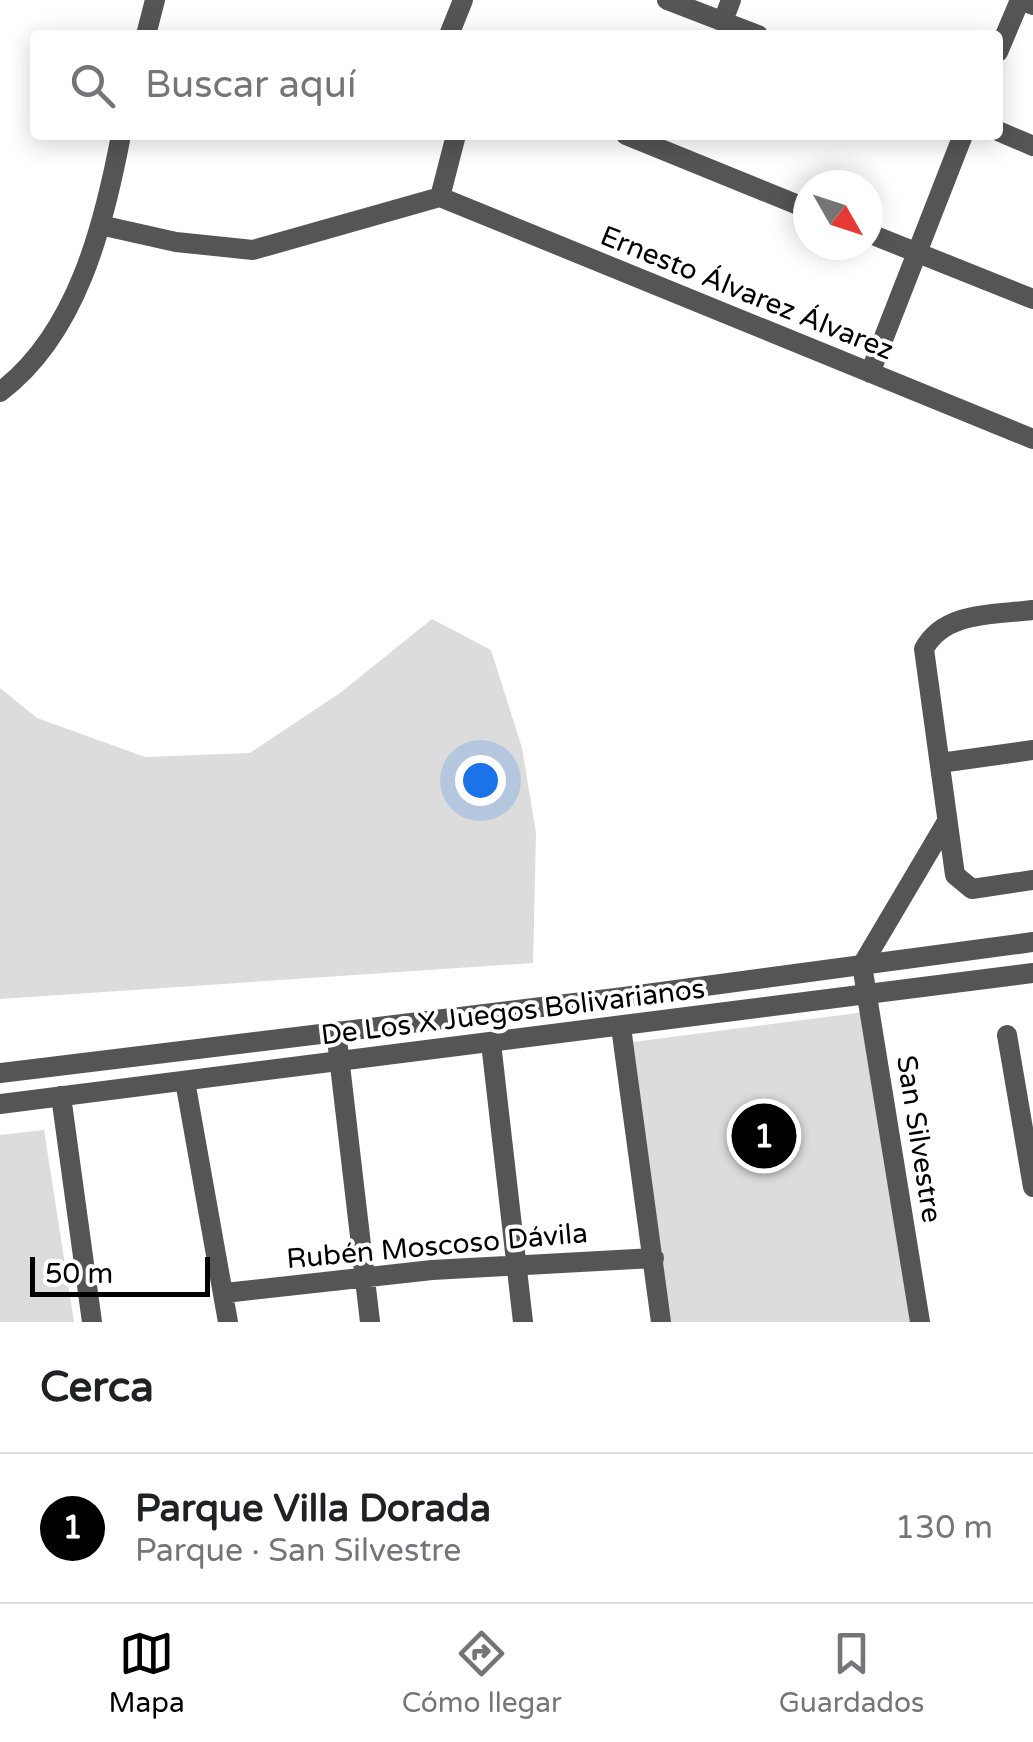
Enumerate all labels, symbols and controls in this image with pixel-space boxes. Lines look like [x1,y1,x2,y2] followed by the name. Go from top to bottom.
[30,30,1003,140] search box
[65,58,120,113] icon: search
[145,62,356,108] text: Buscar aquí
[793,170,883,260] north arrow
[595,219,899,367] street label: Ernesto Álvarez Álvarez
[455,755,506,806] your location
[319,972,707,1052] street label: De Los X Juegos Bolivarianos
[889,1053,949,1225] street label: San Silvestre
[732,1098,796,1174] pin: 1
[285,1216,589,1276] street label: Rubén Moscoso Dávila
[30,1252,210,1296] scale bar
[45,1257,113,1291] text: 50 m
[40,1362,154,1413] text: Cerca
[135,1486,491,1532] text: Parque Villa Dorada
[62,1509,83,1547] text: 1
[895,1509,993,1547] text: 130 m
[135,1532,461,1570] text: Parque · San Silvestre
[109,1626,185,1720] tab: Mapa
[402,1626,562,1720] tab: Cómo llegar
[779,1626,925,1720] tab: Guardados

